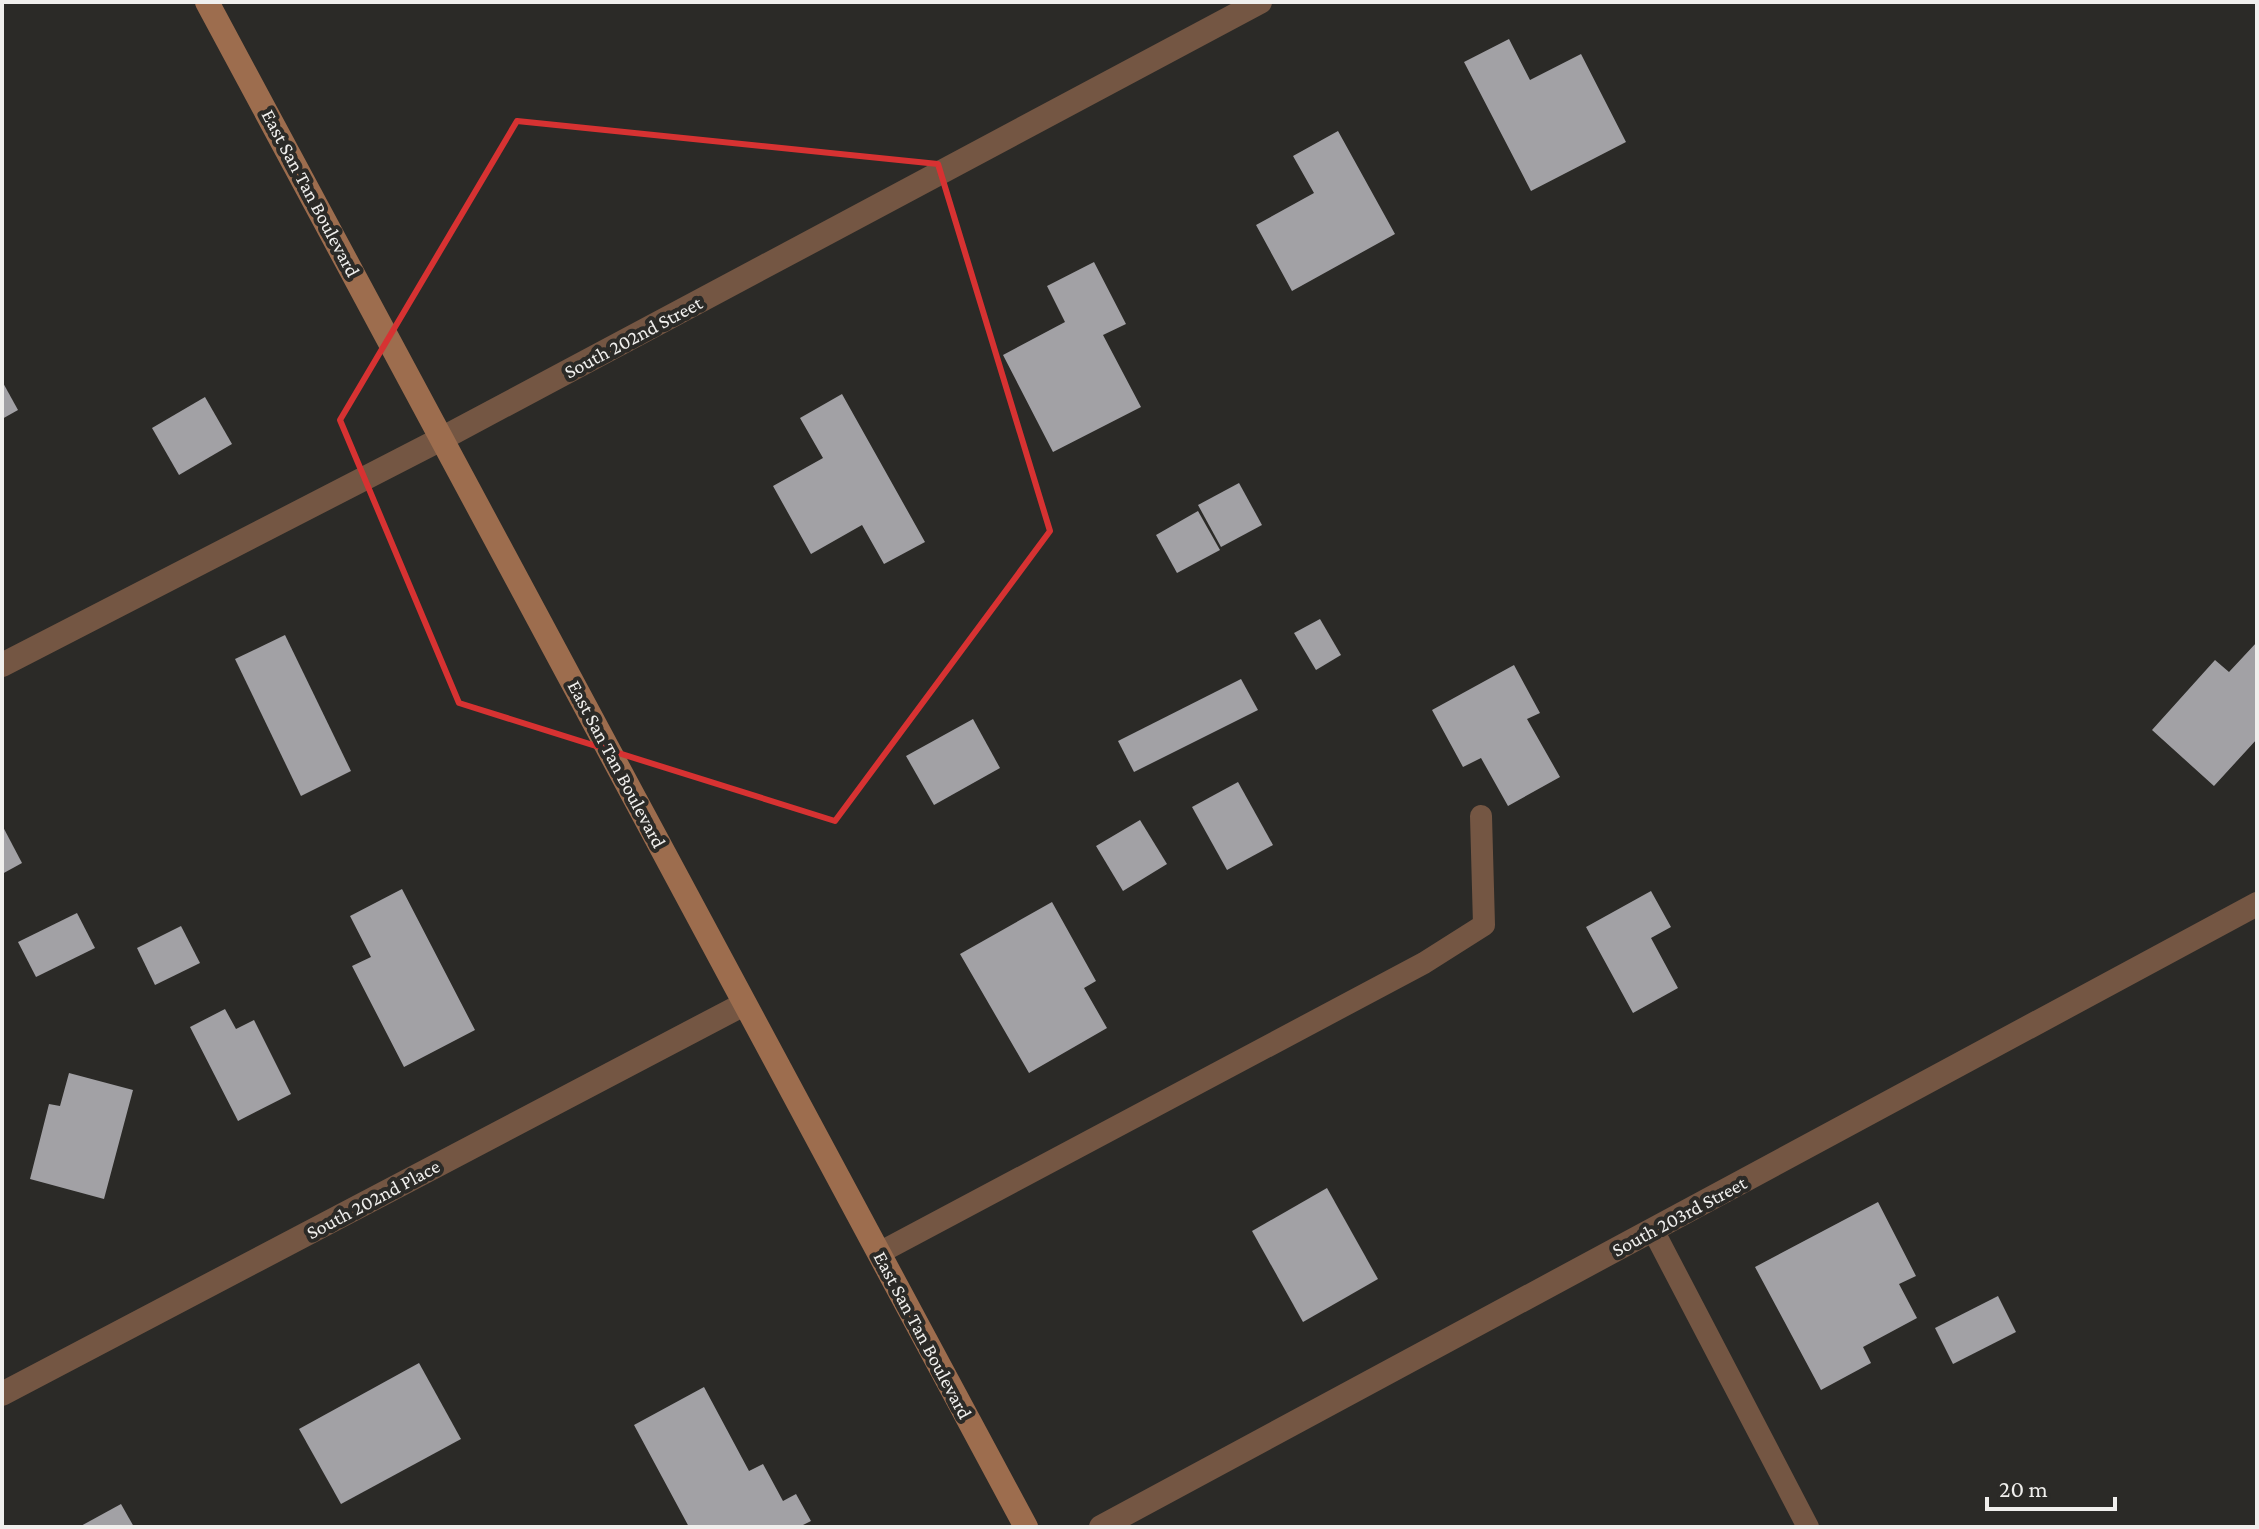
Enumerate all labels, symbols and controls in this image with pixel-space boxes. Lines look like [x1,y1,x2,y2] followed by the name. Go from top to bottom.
[258,106,365,281] street label: East San Tan Boulevard
[560,291,706,383] street label: South 202nd Street
[564,677,671,852] street label: East San Tan Boulevard
[303,1155,444,1243] street label: South 202nd Place
[1608,1171,1750,1261] street label: South 203rd Street
[870,1248,977,1423] street label: East San Tan Boulevard
[1987,1461,2115,1511] scale bar
[1999,1475,2048,1502] text: 20 m

